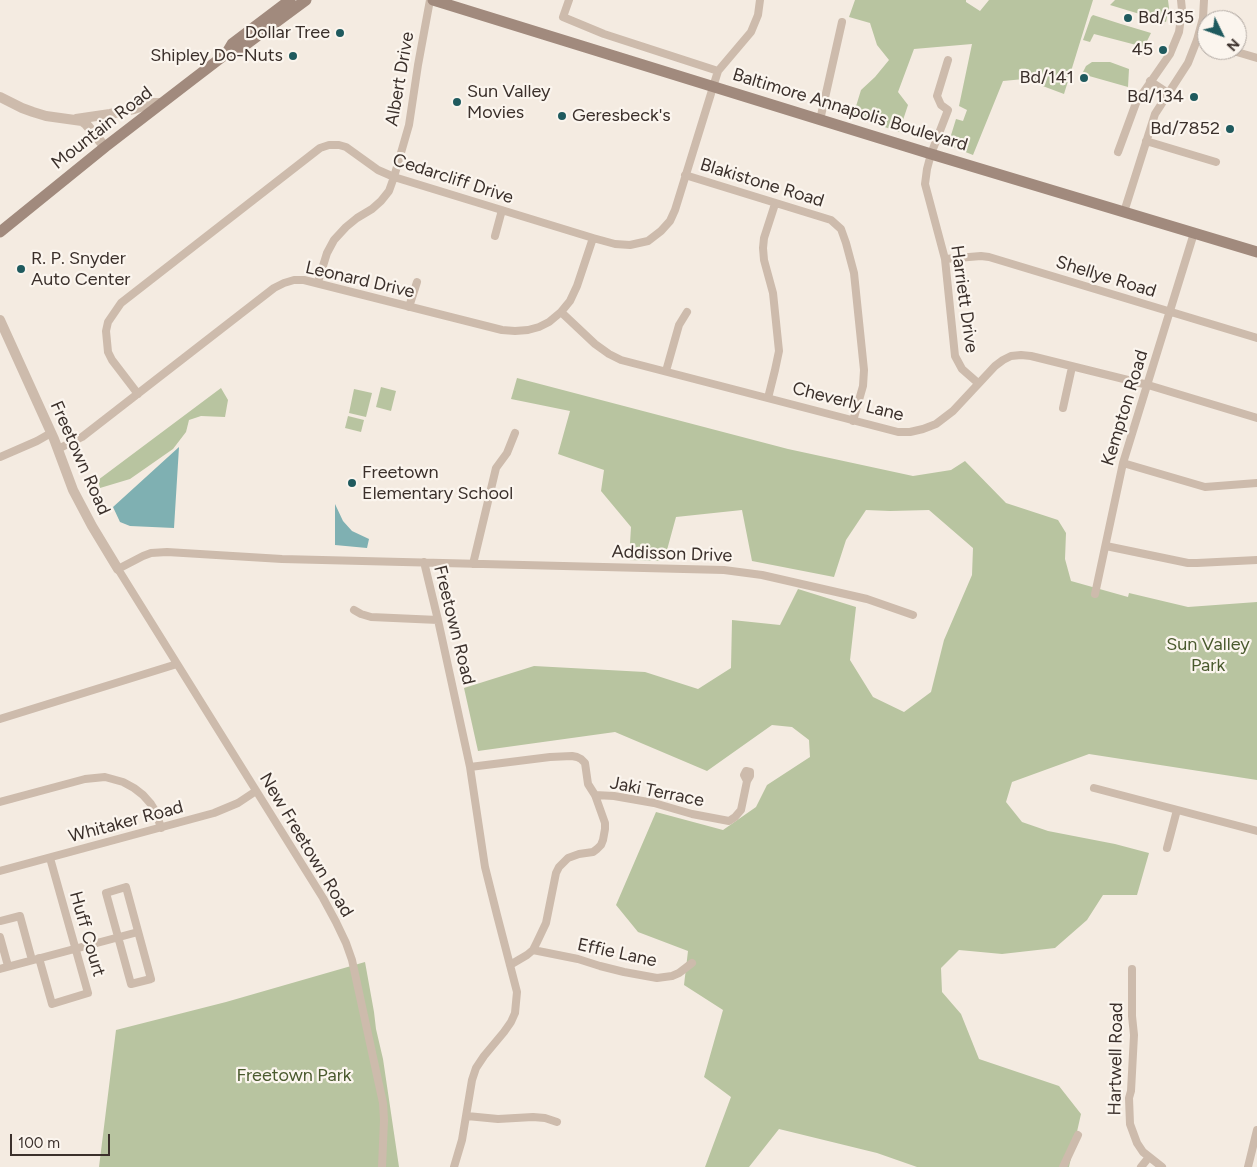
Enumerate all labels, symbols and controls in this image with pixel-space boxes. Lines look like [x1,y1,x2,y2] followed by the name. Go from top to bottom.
[1138,7,1194,29] place label: Bd/135
[1197,10,1247,60] north arrow
[1122,12,1134,24] marker: Bd/135
[245,22,330,44] place label: Dollar Tree
[334,27,346,39] marker: Dollar Tree
[381,30,419,128] street label: Albert Drive
[1223,35,1243,54] text: N
[1131,39,1153,61] place label: 45
[1157,44,1169,56] marker: 45
[150,45,283,67] place label: Shipley Do-Nuts
[287,50,299,62] marker: Shipley Do-Nuts
[730,64,970,156] street label: Baltimore Annapolis Boulevard
[1019,67,1074,89] place label: Bd/141
[1078,72,1090,84] marker: Bd/141
[467,81,550,124] place label: Sun Valley Movies
[47,82,157,174] street label: Mountain Road
[1127,86,1184,108] place label: Bd/134
[1188,91,1200,103] marker: Bd/134
[451,96,463,108] marker: Sun Valley Movies
[572,105,671,127] place label: Geresbeck's
[556,110,568,122] marker: Geresbeck's
[1150,118,1220,140] place label: Bd/7852
[1224,123,1236,135] marker: Bd/7852
[390,149,516,209] street label: Cedarcliff Drive
[697,154,827,212] street label: Blakistone Road
[946,244,982,354] street label: Harriett Drive
[31,248,130,290] place label: R. P. Snyder Auto Center
[1053,251,1159,303] street label: Shellye Road
[303,257,417,303] street label: Leonard Drive
[15,263,27,275] marker: R. P. Snyder Auto Center
[1097,348,1153,468] street label: Kempton Road
[790,378,906,426] street label: Cheverly Lane
[45,398,115,518] street label: Freetown Road
[362,462,513,504] place label: Freetown Elementary School
[346,477,358,489] marker: Freetown Elementary School
[611,541,733,567] street label: Addisson Drive
[429,563,479,687] street label: Freetown Road
[1166,634,1250,676] park label: Sun Valley Park
[254,769,358,921] street label: New Freetown Road
[608,772,706,812] street label: Jaki Terrace
[66,796,186,848] street label: Whitaker Road
[65,889,109,979] street label: Huff Court
[575,934,659,972] street label: Effie Lane
[1104,1002,1128,1116] street label: Hartwell Road
[236,1065,352,1087] park label: Freetown Park
[12,1124,112,1156] scale bar
[18,1134,60,1152] text: 100 m

